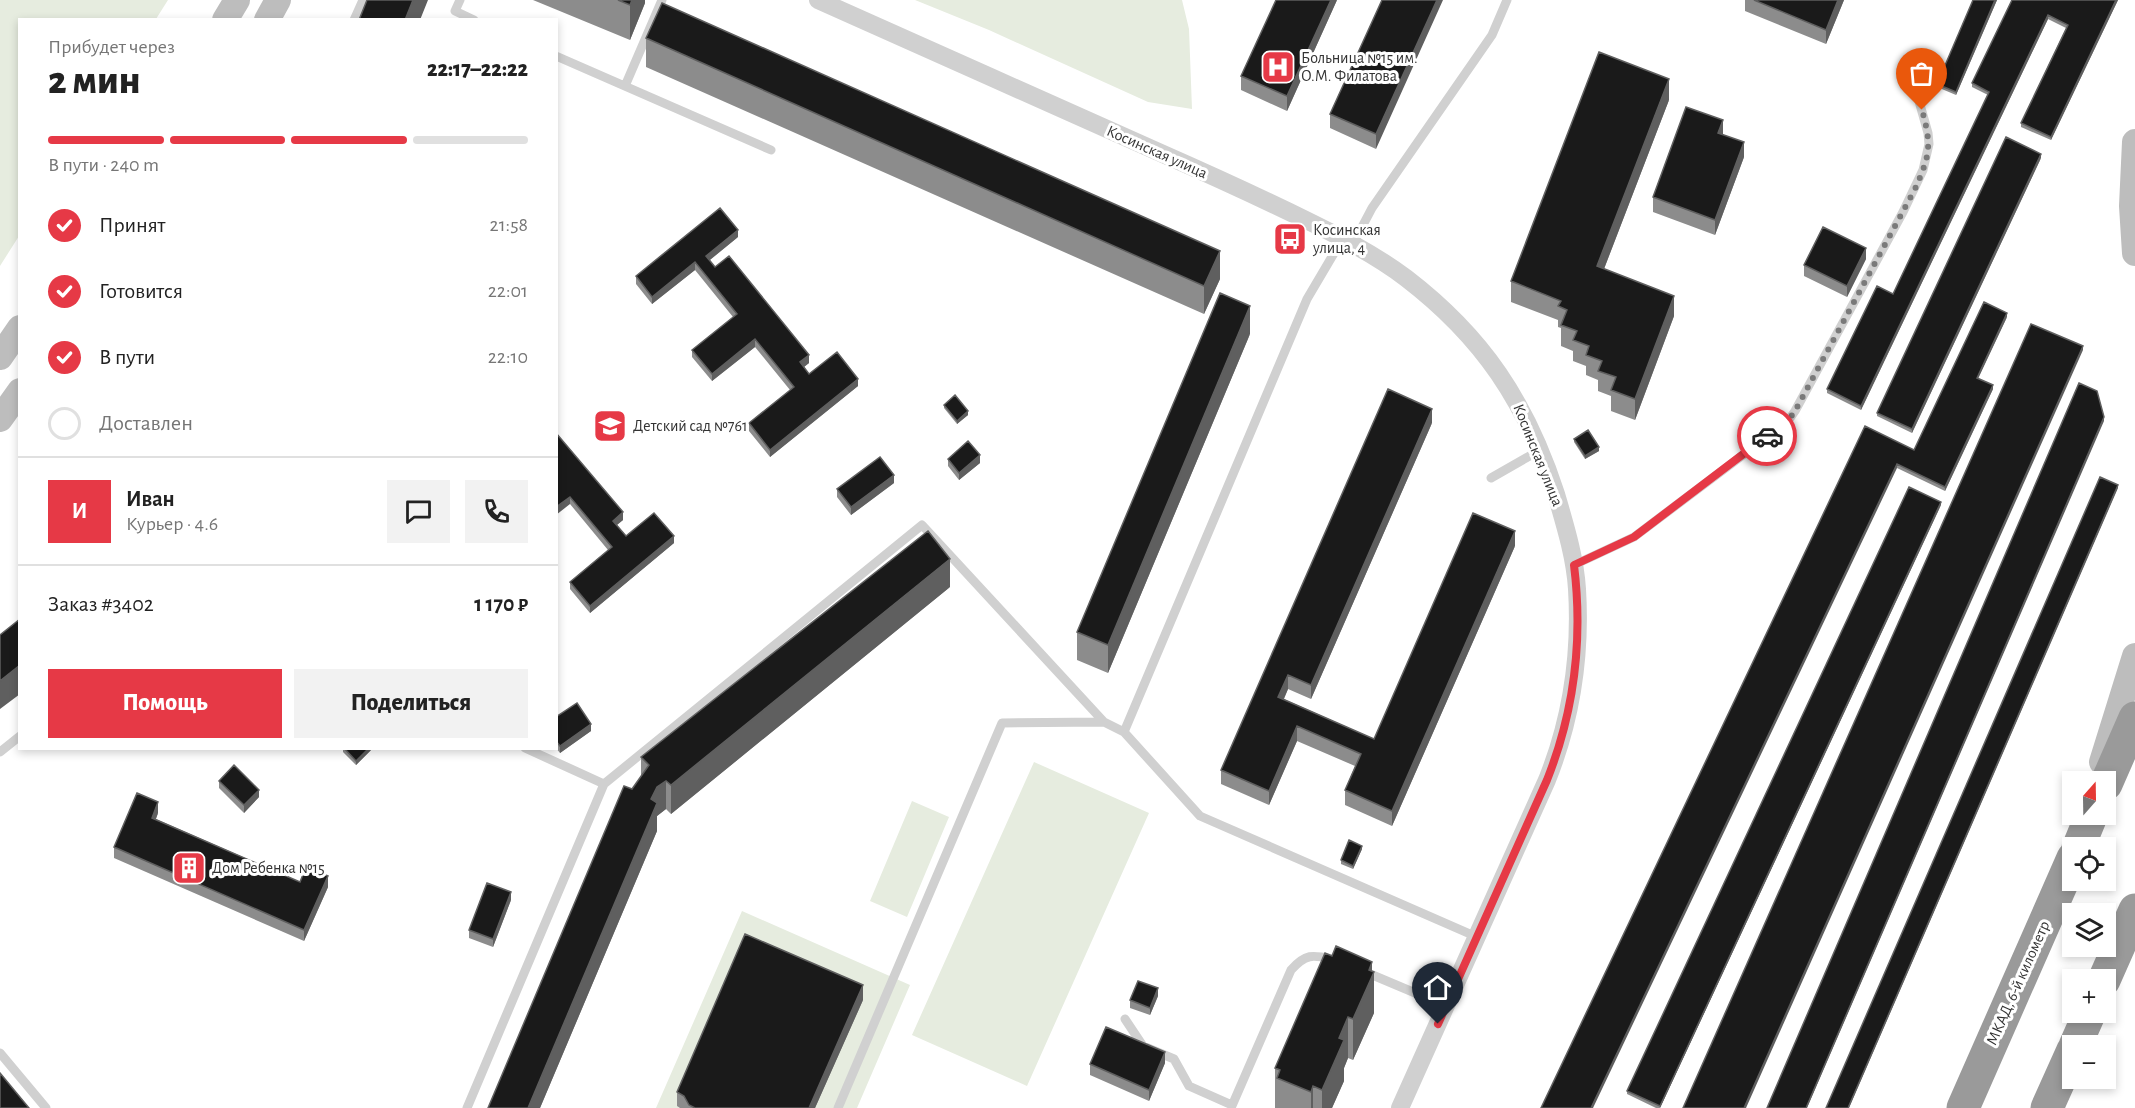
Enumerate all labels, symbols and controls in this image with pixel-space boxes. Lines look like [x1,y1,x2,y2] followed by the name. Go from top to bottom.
[48,37,175,57] text: Прибудет через
[1896,48,1947,110] pin
[1260,49,1296,85] hospital icon: Больница №15 им. О.М. Филатова
[1301,50,1418,84] place label: Больница №15 им. О.М. Филатова
[1905,57,1938,90] icon: bag
[427,58,528,80] text: 22:17–22:22
[48,62,141,101] text: 2 мин
[1104,123,1210,182] street label: Косинская улица
[48,155,159,175] text: В пути · 240 m
[48,209,81,242] icon: check
[99,214,165,236] text: Принят
[490,215,528,235] text: 21:58
[1272,221,1308,257] bus stop icon: Косинская улица, 4
[1312,222,1381,257] place label: Косинская улица, 4
[48,275,81,308] icon: check
[99,280,183,302] text: Готовится
[488,281,528,301] text: 22:01
[48,341,81,374] icon: check
[99,346,155,368] text: В пути
[488,347,528,367] text: 22:10
[1509,402,1566,509] street label: Косинская улица
[1737,406,1797,466] courier
[592,408,628,444] school or university icon: Детский сад №761
[99,412,193,434] text: Доставлен
[633,418,747,434] place label: Детский сад №761
[1751,420,1784,453] icon: car
[387,480,450,543] button: chat
[465,480,528,543] button: phone
[126,488,175,510] text: Иван
[72,500,87,522] text: И
[126,514,218,534] text: Курьер · 4.6
[48,593,154,615] text: Заказ #3402
[474,593,528,615] text: 1 170 ₽
[48,669,282,738] button: Помощь
[294,669,528,738] button: Поделиться
[2062,771,2116,825] north arrow
[2062,771,2116,1089] map controls
[2062,837,2116,891] button: locate
[171,850,207,886] building icon: Дом Ребенка №15
[212,860,325,876] place label: Дом Ребенка №15
[2062,903,2116,957] button: layers
[1983,919,2053,1047] street label: МКАД, 6-й километр
[1412,962,1463,1024] pin
[2062,969,2116,1023] button: +
[1421,971,1454,1004] icon: home
[2062,1035,2116,1089] button: −

